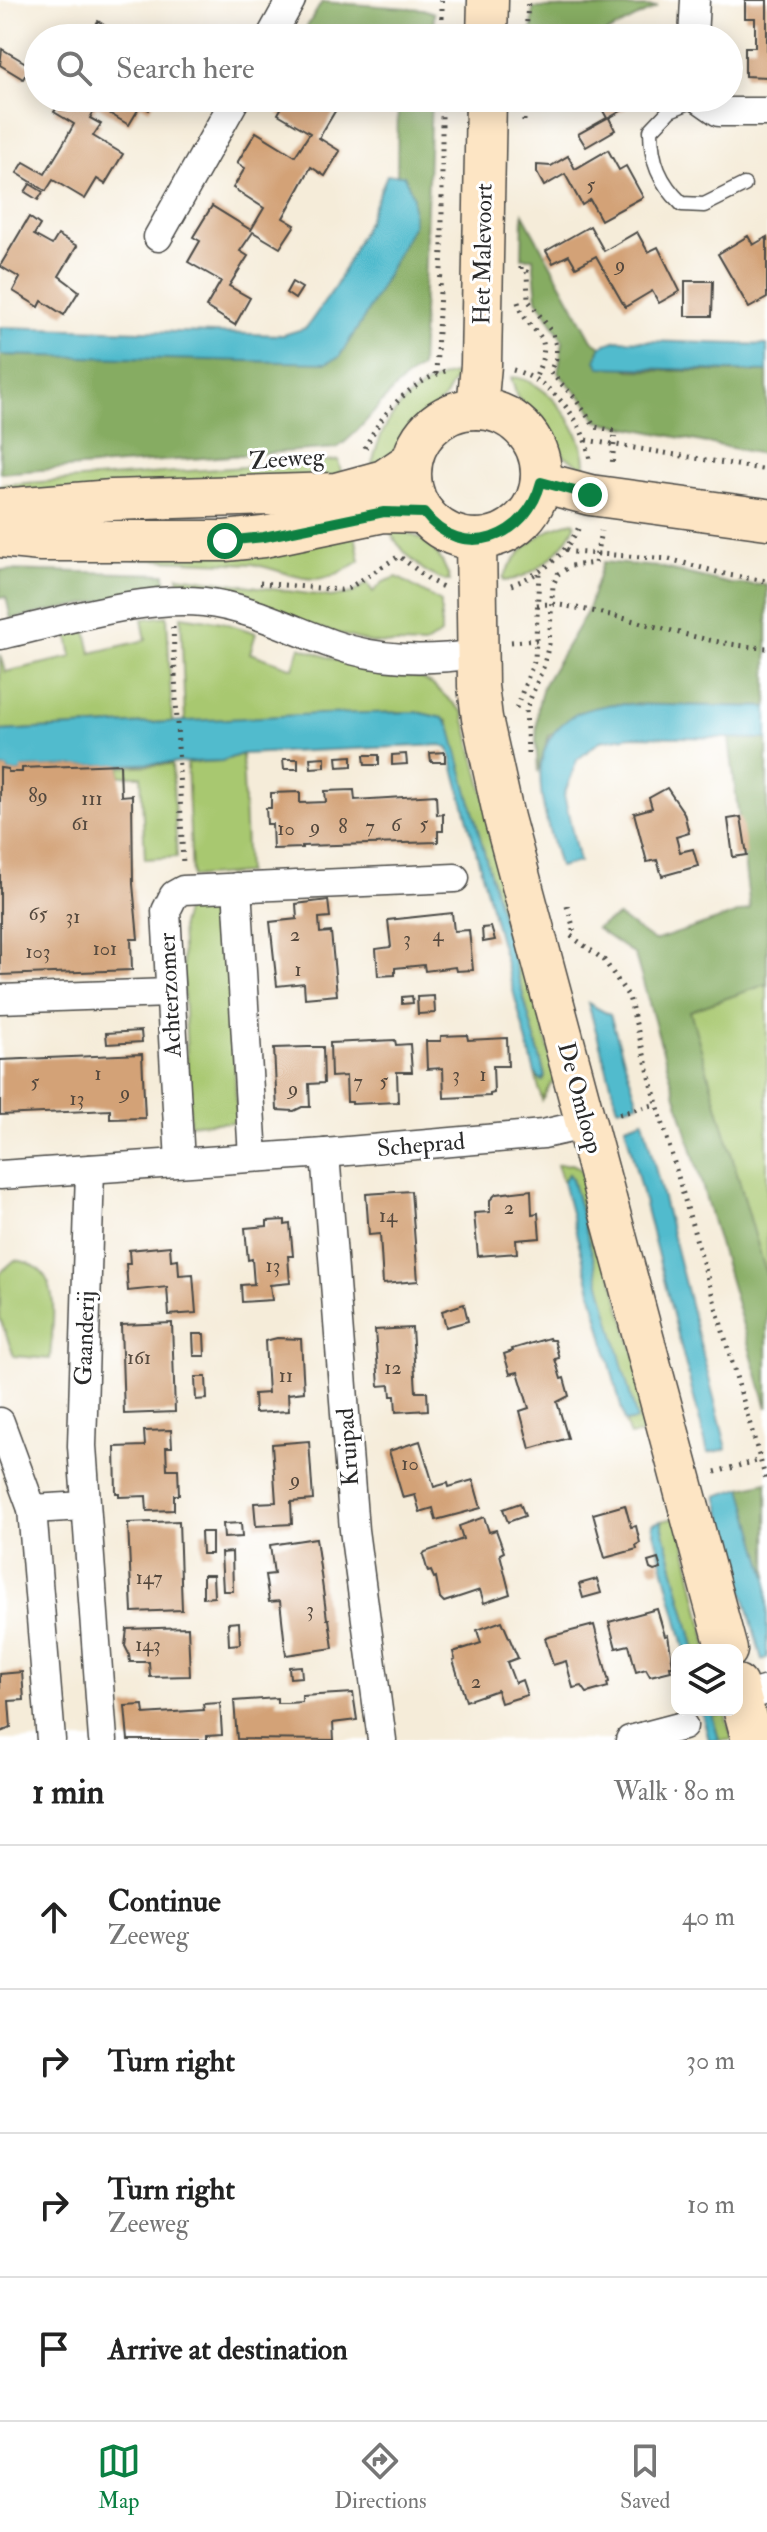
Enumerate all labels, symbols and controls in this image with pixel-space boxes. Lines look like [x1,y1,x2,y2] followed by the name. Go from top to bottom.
[24,24,743,112] search box
[52,46,96,90] icon: search
[116,50,255,87] text: Search here
[587,172,596,197] house number: 5
[466,183,500,325] street label: Het Malevoort
[613,252,625,277] house number: 9
[249,441,326,477] street label: Zeeweg
[572,477,608,513] route end
[207,523,243,559] route start
[28,783,48,808] house number: 89
[81,786,103,811] house number: 111
[71,811,89,836] house number: 61
[420,811,429,836] house number: 5
[391,812,402,837] house number: 6
[308,814,320,839] house number: 9
[338,814,348,839] house number: 8
[365,814,375,839] house number: 7
[277,816,295,841] house number: 10
[29,901,48,926] house number: 65
[66,904,80,929] house number: 31
[290,922,300,947] house number: 2
[433,922,445,947] house number: 4
[403,926,411,951] house number: 3
[151,932,189,1059] street label: Achterzomer
[93,936,117,961] house number: 101
[26,939,50,964] house number: 103
[294,957,302,982] house number: 1
[550,1039,610,1157] street label: De Omloop
[94,1061,102,1086] house number: 1
[452,1062,460,1087] house number: 3
[479,1062,487,1087] house number: 1
[380,1068,389,1093] house number: 5
[31,1069,40,1094] house number: 5
[353,1069,363,1094] house number: 7
[286,1076,298,1101] house number: 9
[118,1080,130,1105] house number: 9
[70,1086,84,1111] house number: 13
[376,1126,467,1164] street label: Scheprad
[504,1195,514,1220] house number: 2
[379,1203,398,1228] house number: 14
[266,1253,280,1278] house number: 13
[68,1290,102,1386] street label: Gaanderij
[127,1345,151,1370] house number: 161
[384,1355,402,1380] house number: 12
[279,1363,293,1388] house number: 11
[330,1407,366,1487] street label: Kruipad
[401,1451,419,1476] house number: 10
[288,1467,300,1492] house number: 9
[136,1565,162,1590] house number: 147
[306,1597,314,1622] house number: 3
[135,1632,161,1657] house number: 143
[671,1644,743,1716] map controls
[671,1644,743,1716] button: layers
[471,1669,481,1694] house number: 2
[32,1771,104,1814] text: 1 min
[614,1776,735,1808] text: Walk · 80 m
[108,1883,221,1920] text: Continue
[32,1895,76,1939] icon: ahead
[682,1901,735,1933] text: 40 m
[108,1920,189,1952] text: Zeeweg
[32,2039,76,2083] icon: right
[108,2043,235,2080] text: Turn right
[686,2045,735,2077] text: 30 m
[108,2171,235,2208] text: Turn right
[32,2183,76,2227] icon: right
[687,2189,735,2221] text: 10 m
[108,2208,189,2240] text: Zeeweg
[32,2327,76,2371] icon: arrive
[108,2331,348,2368] text: Arrive at destination
[97,2439,141,2515] tab: Map
[334,2439,427,2515] tab: Directions
[620,2439,670,2515] tab: Saved

